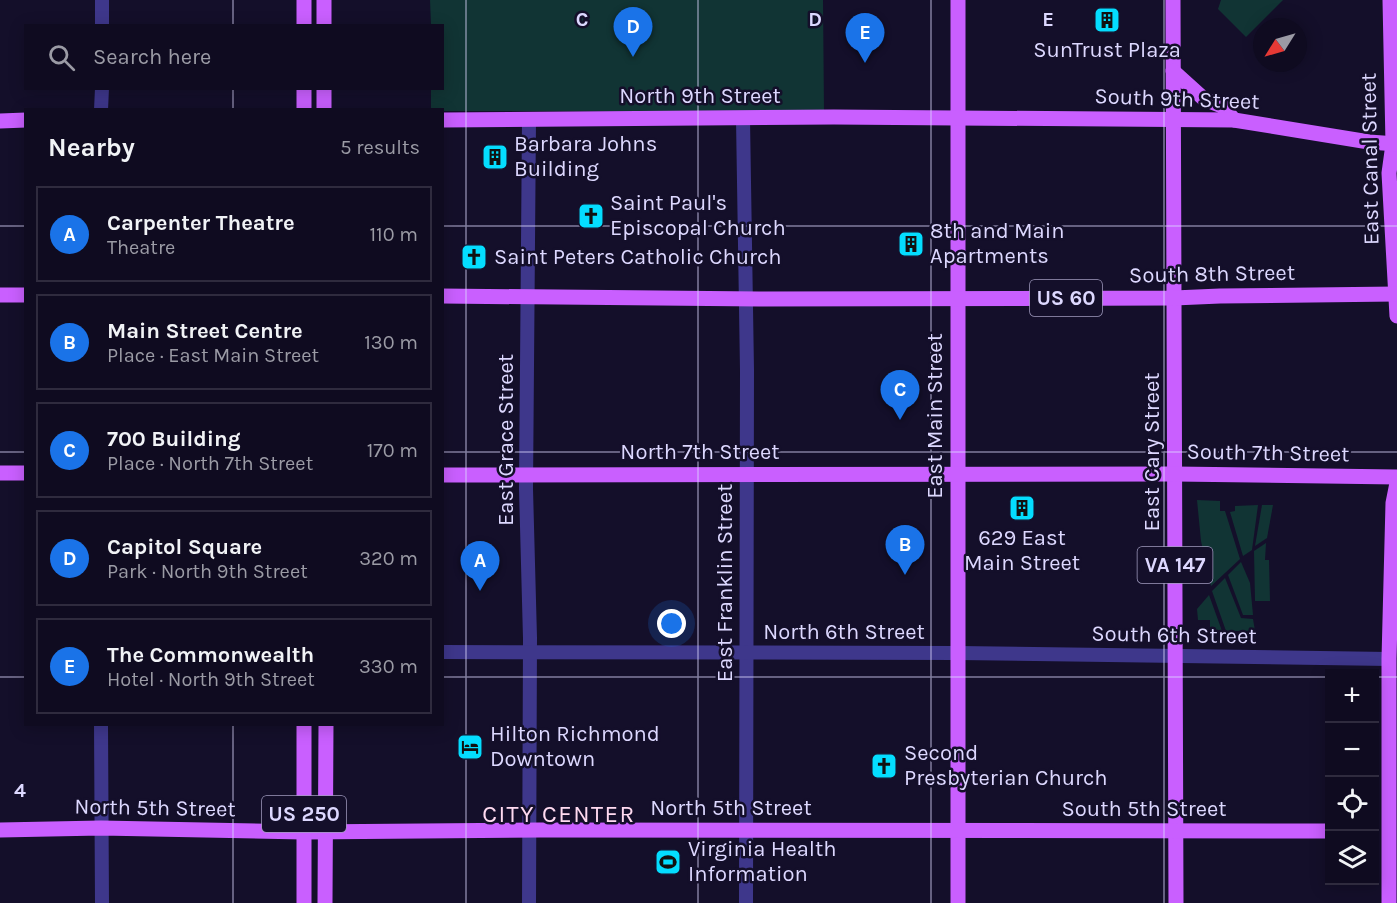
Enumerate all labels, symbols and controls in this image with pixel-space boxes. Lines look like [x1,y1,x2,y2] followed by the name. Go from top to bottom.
[1092,5,1122,35] building icon: SunTrust Plaza
[576,8,588,31] text: C
[614,8,652,57] pin: D
[808,8,822,31] text: D
[1042,8,1054,31] text: E
[846,14,884,63] pin: E
[1253,18,1307,72] north arrow
[24,24,444,90] search box
[1033,37,1181,63] place label: SunTrust Plaza
[45,41,78,74] icon: search
[93,44,211,70] text: Search here
[1355,73,1385,245] street label: East Canal Street
[619,83,781,109] street label: North 9th Street
[1094,83,1260,115] street label: South 9th Street
[514,131,657,182] place label: Barbara Johns Building
[48,132,135,163] text: Nearby
[340,136,420,159] text: 5 results
[480,142,510,172] building icon: Barbara Johns Building
[610,190,786,241] place label: Saint Paul's Episcopal Church
[576,201,606,231] church icon: Saint Paul's Episcopal Church
[107,210,295,236] text: Carpenter Theatre
[930,218,1065,269] place label: 8th and Main Apartments
[63,223,76,246] text: A
[369,223,418,246] text: 110 m
[896,229,926,259] building icon: 8th and Main Apartments
[107,236,175,259] text: Theatre
[459,242,489,272] church icon: Saint Peters Catholic Church
[494,244,782,270] place label: Saint Peters Catholic Church
[1129,260,1295,288] street label: South 8th Street
[1030,280,1102,316] road number: US 60
[107,318,303,344] text: Main Street Centre
[63,331,76,354] text: B
[364,331,418,354] text: 130 m
[922,333,948,499] street label: East Main Street
[107,344,319,367] text: Place · East Main Street
[493,354,519,526] street label: East Grace Street
[880,370,920,420] pin: C
[1139,373,1165,531] street label: East Cary Street
[107,426,241,452] text: 700 Building
[63,439,76,462] text: C
[367,439,418,462] text: 170 m
[620,439,780,465] street label: North 7th Street
[1186,439,1350,467] street label: South 7th Street
[107,452,313,475] text: Place · North 7th Street
[712,484,738,682] street label: East Franklin Street
[1007,493,1037,523] building icon: 629 East Main Street
[964,525,1080,576] place label: 629 East Main Street
[886,526,924,575] pin: B
[107,534,262,560] text: Capitol Square
[460,542,500,591] pin: A
[63,547,76,570] text: D
[359,547,418,570] text: 320 m
[1138,547,1212,583] road number: VA 147
[107,560,308,583] text: Park · North 9th Street
[657,609,686,638] your location
[763,619,925,645] street label: North 6th Street
[1091,621,1257,649] street label: South 6th Street
[107,642,314,668] text: The Commonwealth
[64,655,75,678] text: E
[359,655,418,678] text: 330 m
[107,668,315,691] text: Hotel · North 9th Street
[1325,669,1379,885] map controls
[1325,669,1379,723] button: +
[490,721,660,772] place label: Hilton Richmond Downtown
[1325,723,1379,777] button: −
[455,732,485,762] hotel icon: Hilton Richmond Downtown
[904,740,1108,791] place label: Second Presbyterian Church
[869,751,899,781] church icon: Second Presbyterian Church
[1325,777,1379,831] button: locate
[14,779,26,802] text: 4
[74,794,236,822] street label: North 5th Street
[650,795,812,821] street label: North 5th Street
[262,796,346,832] road number: US 250
[1062,796,1227,822] street label: South 5th Street
[482,800,636,828] district label: CITY CENTER
[1325,831,1379,885] button: layers
[688,836,837,887] place label: Virginia Health Information
[653,847,683,877] sports icon: Virginia Health Information

